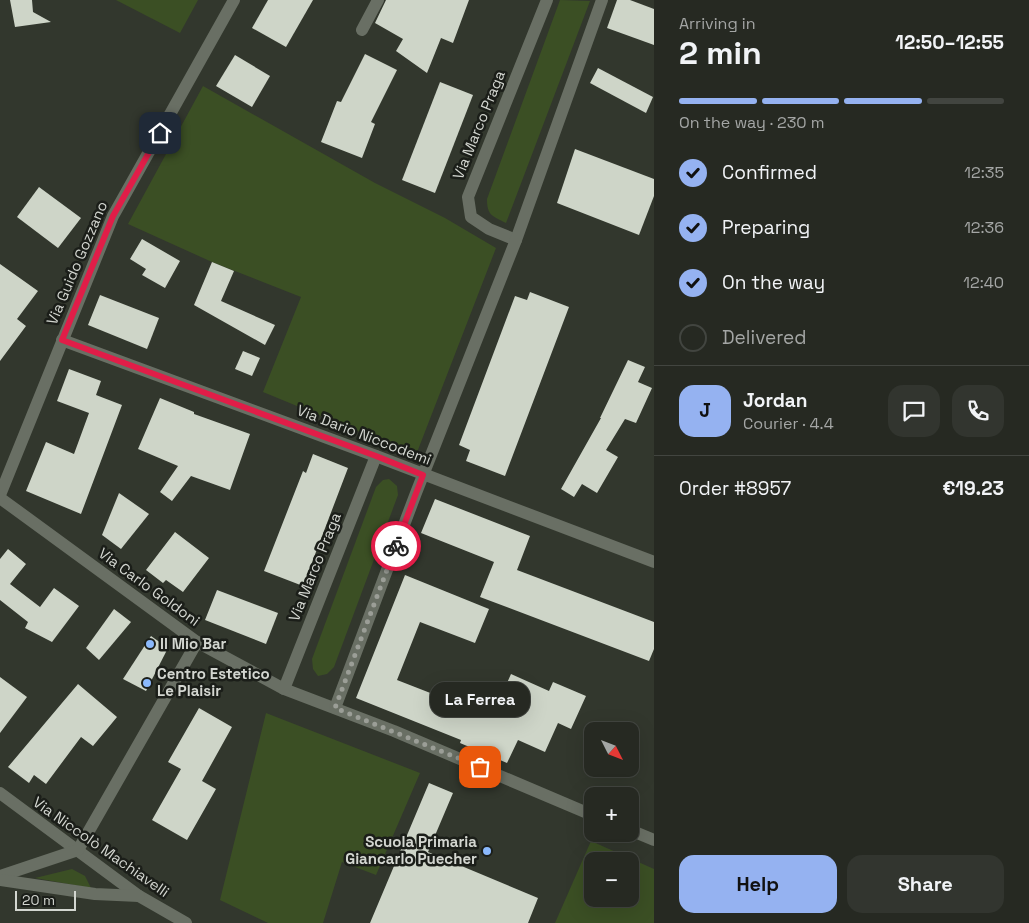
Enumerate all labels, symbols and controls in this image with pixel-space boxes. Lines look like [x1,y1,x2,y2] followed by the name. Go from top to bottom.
[679,13,756,34] text: Arriving in
[895,30,1004,55] text: 12:50–12:55
[679,33,762,73] text: 2 min
[448,67,509,182] street label: Via Marco Praga
[139,112,181,154] pin
[679,112,824,133] text: On the way · 230 m
[146,119,174,147] icon: home
[679,159,707,187] icon: check
[722,160,817,185] text: Confirmed
[964,162,1004,183] text: 12:35
[42,198,111,328] street label: Via Guido Gozzano
[679,214,707,242] icon: check
[722,215,810,240] text: Preparing
[964,217,1004,238] text: 12:36
[679,269,707,297] icon: check
[722,270,825,295] text: On the way
[963,272,1004,293] text: 12:40
[722,325,807,350] text: Delivered
[888,385,940,437] button: chat
[952,385,1004,437] button: phone
[743,388,808,413] text: Jordan
[699,398,711,423] text: J
[294,400,434,469] street label: Via Dario Niccodemi
[743,413,834,434] text: Courier · 4.4
[679,476,791,501] text: Order #8957
[942,476,1004,501] text: €19.23
[284,509,345,624] street label: Via Marco Praga
[371,521,421,571] courier
[382,532,410,560] icon: bike
[95,543,204,630] street label: Via Carlo Goldoni
[160,634,227,653] place label: Il Mio Bar
[144,638,156,650] marker: Il Mio Bar
[157,664,270,700] place label: Centro Estetico Le Plaisir
[141,677,153,689] marker: Centro Estetico Le Plaisir
[430,682,530,717] callout: La Ferrea
[445,689,515,710] text: La Ferrea
[584,722,639,778] north arrow
[584,722,639,907] map controls
[459,746,501,788] pin
[466,753,494,781] icon: bag
[584,787,639,842] button: +
[29,792,173,901] street label: Via Niccolò Machiavelli
[345,832,477,868] place label: Scuola Primaria Giancarlo Puecher
[481,845,493,857] marker: Scuola Primaria Giancarlo Puecher
[584,852,639,907] button: −
[679,855,837,913] button: Help
[847,855,1004,913] button: Share
[15,888,76,911] scale bar
[22,891,55,909] text: 20 m

